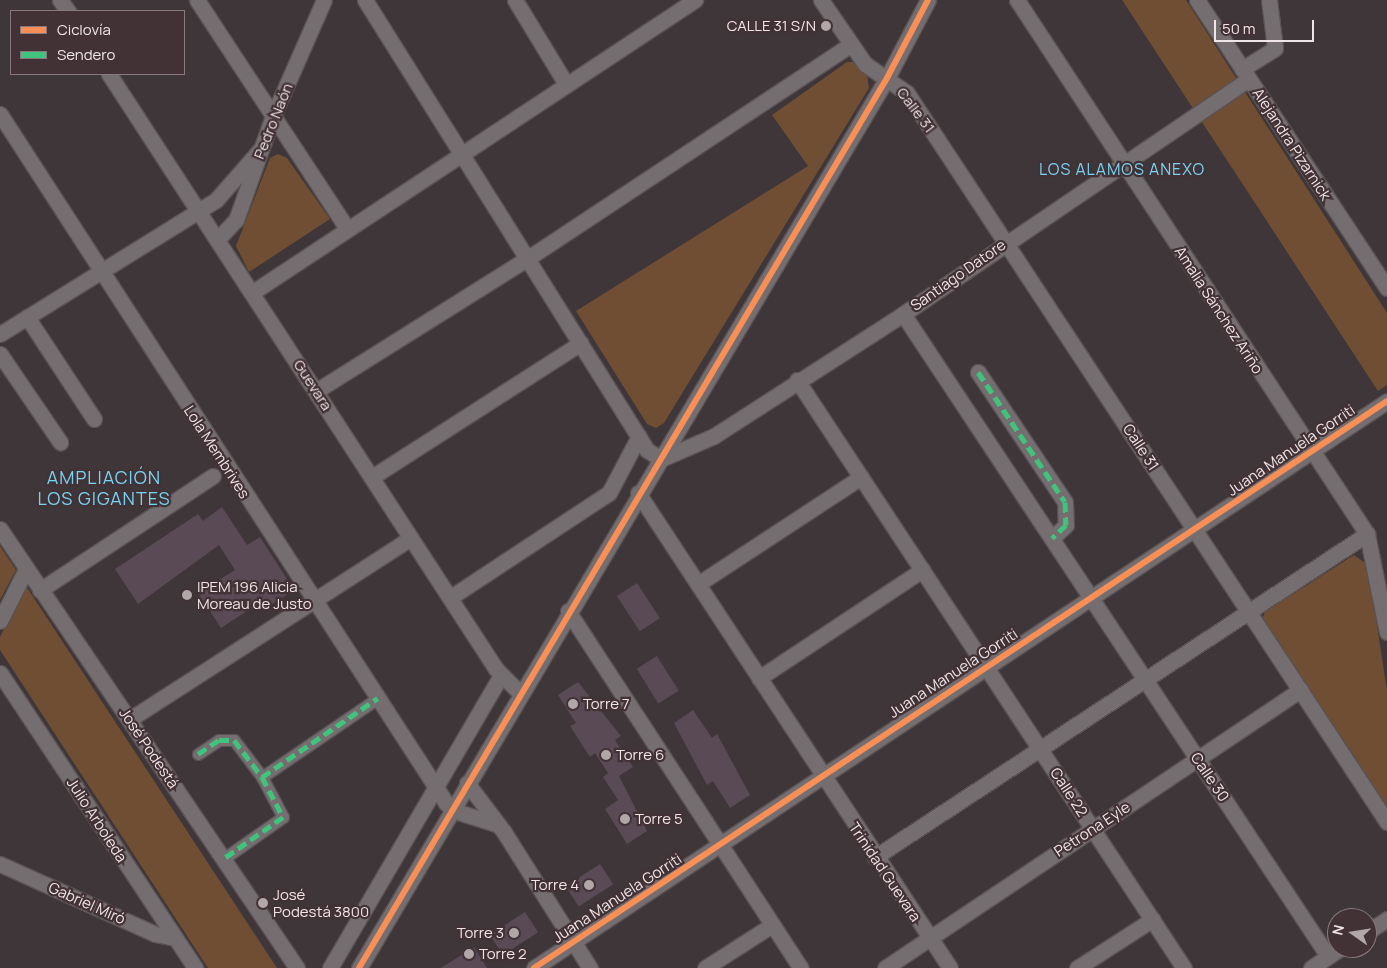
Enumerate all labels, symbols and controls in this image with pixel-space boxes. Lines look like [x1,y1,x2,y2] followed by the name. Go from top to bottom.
[10,10,185,75] legend
[1217,10,1317,42] scale bar
[727,17,816,35] place label: CALLE 31 S/N
[1222,18,1256,39] text: 50 m
[57,19,111,40] text: Ciclovía
[820,20,832,32] marker: CALLE 31 S/N
[57,44,115,65] text: Sendero
[250,80,296,162] street label: Pedro Naón
[893,84,939,136] street label: Calle 31
[1249,85,1335,203] street label: Alejandra Pizarnick
[1037,159,1207,179] district label: LOS ALAMOS ANEXO
[907,235,1009,315] street label: Santiago Datore
[1171,243,1267,377] street label: Amalia Sánchez Ariño
[290,356,336,414] street label: Guevara
[1224,401,1358,499] street label: Juana Manuela Gorriti
[180,402,254,502] street label: Lola Membrives
[1119,420,1163,474] street label: Calle 31
[36,467,172,509] district label: AMPLIACIÓN LOS GIGANTES
[197,577,312,612] place label: IPEM 196 Alicia Moreau de Justo
[181,589,193,601] marker: IPEM 196 Alicia Moreau de Justo
[885,625,1021,721] street label: Juana Manuela Gorriti
[583,695,630,713] place label: Torre 7
[567,698,579,710] marker: Torre 7
[115,704,183,792] street label: José Podestá
[616,746,664,764] place label: Torre 6
[600,749,612,761] marker: Torre 6
[1187,749,1233,805] street label: Calle 30
[1046,764,1092,820] street label: Calle 22
[63,774,131,866] street label: Julio Arboleda
[1051,798,1133,860] street label: Petrona Eyle
[635,810,683,828] place label: Torre 5
[619,813,631,825] marker: Torre 5
[845,819,925,925] street label: Trinidad Guevara
[549,850,685,946] street label: Juana Manuela Gorriti
[531,876,579,894] place label: Torre 4
[46,878,128,928] street label: Gabriel Miró
[583,879,595,891] marker: Torre 4
[273,885,369,920] place label: José Podestá 3800
[257,897,269,909] marker: José Podestá 3800
[1327,908,1377,958] north arrow
[1327,923,1348,937] text: N
[457,924,504,942] place label: Torre 3
[508,927,520,939] marker: Torre 3
[479,945,527,963] place label: Torre 2
[463,948,475,960] marker: Torre 2

